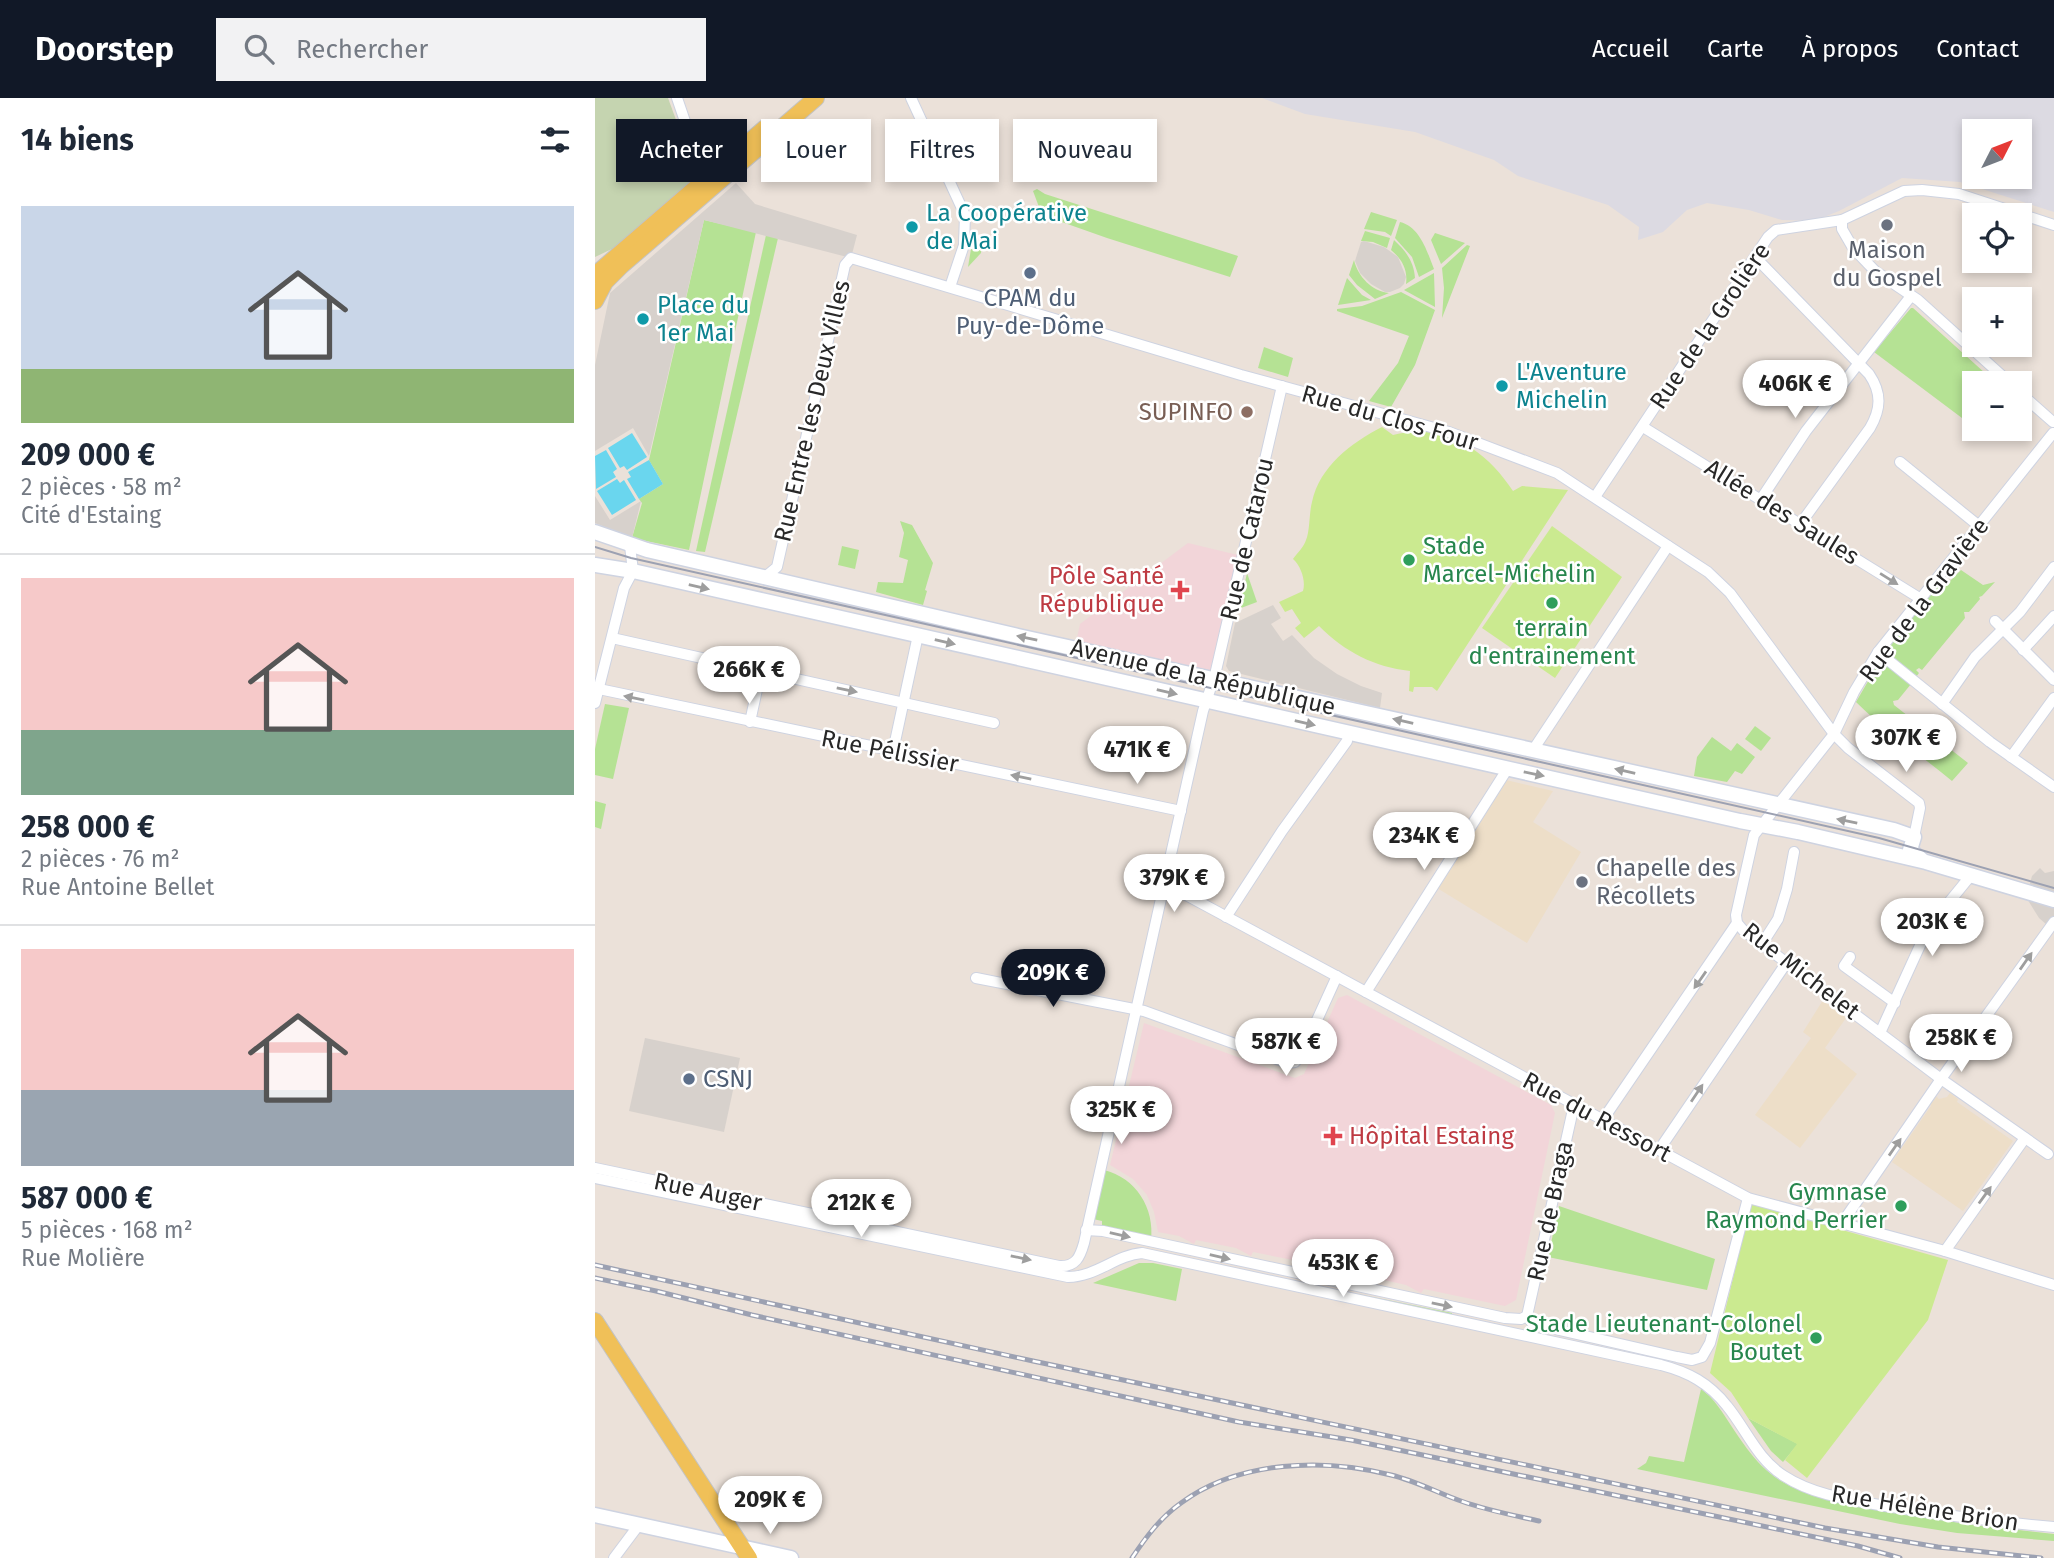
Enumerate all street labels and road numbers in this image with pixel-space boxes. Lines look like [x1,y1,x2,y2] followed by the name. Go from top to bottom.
[1644,238,1776,414] street label: Rue de la Grolière
[768,277,856,545] street label: Rue Entre les Deux Villes
[1298,379,1482,457] street label: Rue du Clos Four
[1700,453,1864,571] street label: Allée des Saules
[1215,455,1279,623] street label: Rue de Catarou
[1853,513,1995,687] street label: Rue de la Gravière
[1068,633,1338,721] street label: Avenue de la République
[819,724,962,778] street label: Rue Pélissier
[1737,917,1865,1026] street label: Rue Michelet
[1518,1066,1676,1168] street label: Rue du Ressort
[1521,1138,1579,1284] street label: Rue de Braga
[651,1167,765,1217] street label: Rue Auger
[1829,1479,2021,1537] street label: Rue Hélène Brion

